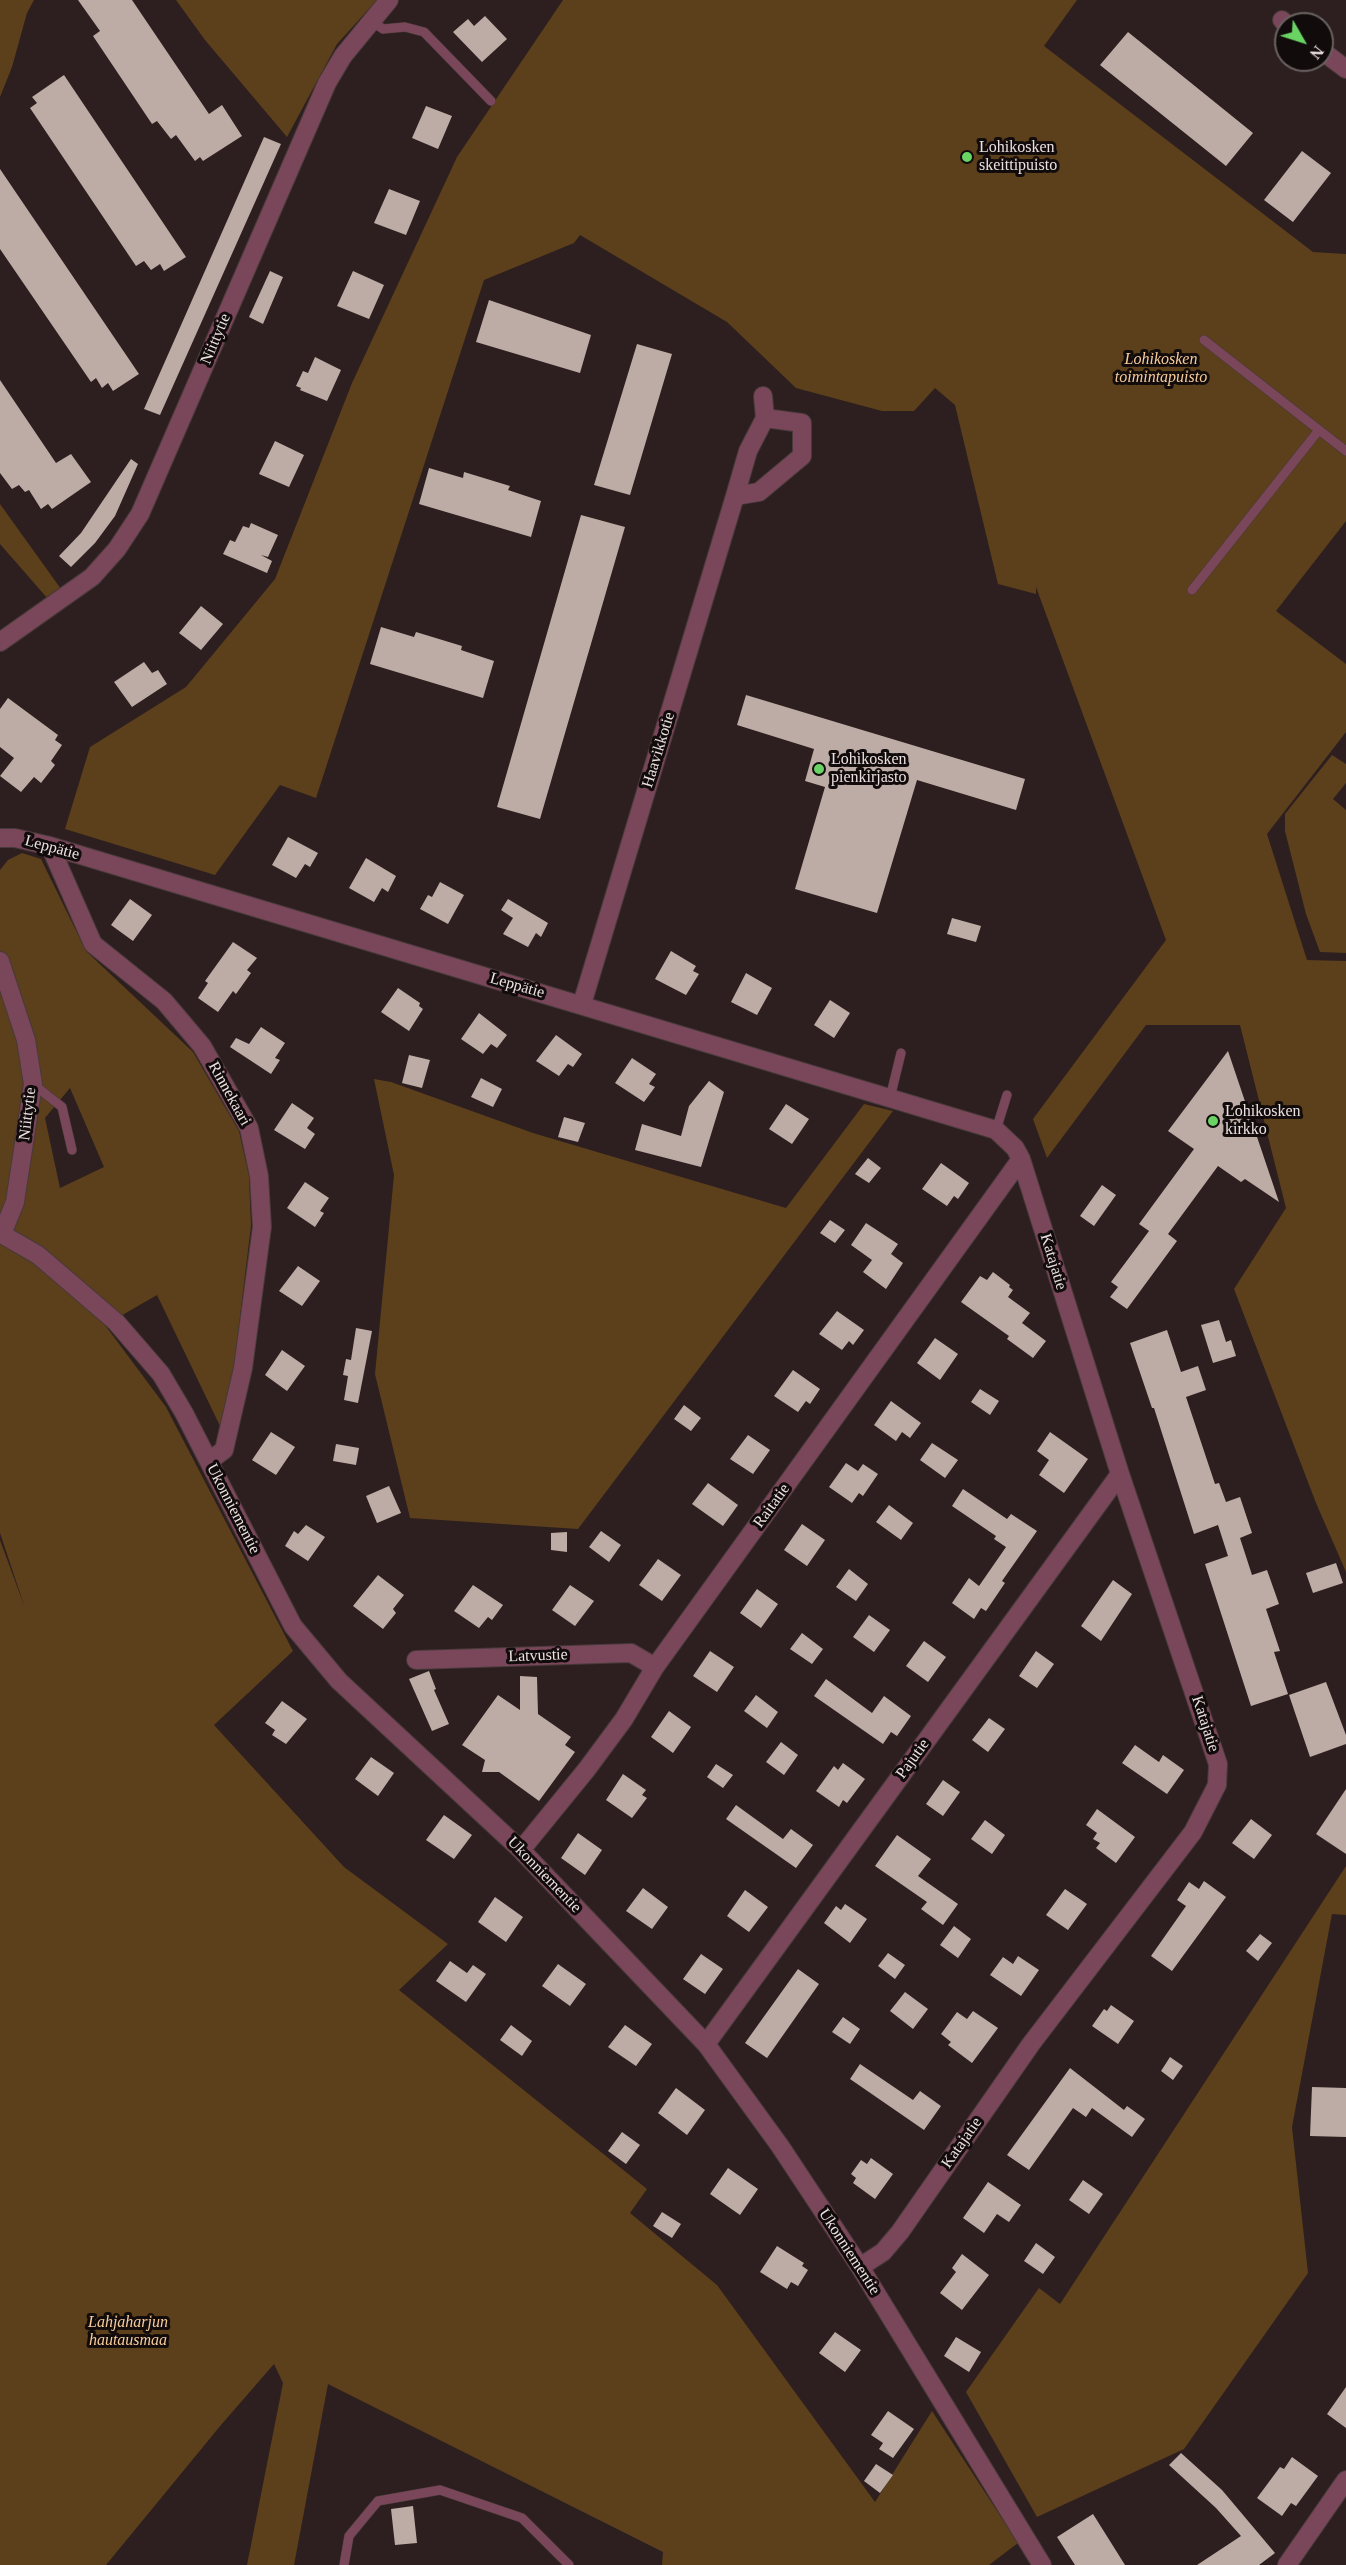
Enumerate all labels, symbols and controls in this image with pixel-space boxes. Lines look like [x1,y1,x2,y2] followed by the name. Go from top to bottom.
[1274,12,1334,72] north arrow
[1307,43,1327,62] text: N
[979,138,1057,176] place label: Lohikosken skeittipuisto
[960,150,974,164] marker: Lohikosken skeittipuisto
[197,311,235,367] street label: Niittytie
[1115,350,1207,388] park label: Lohikosken toimintapuisto
[638,710,680,790] street label: Haavikkotie
[831,750,907,788] place label: Lohikosken pienkirjasto
[812,762,826,776] marker: Lohikosken pienkirjasto
[22,831,82,865] street label: Leppätie
[487,969,547,1003] street label: Leppätie
[204,1059,254,1129] street label: Rinnekaari
[15,1086,41,1142] street label: Niittytie
[1225,1102,1301,1140] place label: Lohikosken kirkko
[1206,1114,1220,1128] marker: Lohikosken kirkko
[1035,1232,1071,1292] street label: Katajatie
[202,1461,264,1557] street label: Ukonniementie
[750,1480,794,1532] street label: Raitatie
[508,1645,568,1667] street label: Latvustie
[1187,1694,1223,1754] street label: Katajatie
[892,1735,934,1783] street label: Pajutie
[503,1833,585,1917] street label: Ukonniementie
[938,2114,986,2172] street label: Katajatie
[814,2205,884,2299] street label: Ukonniementie
[88,2313,168,2351] park label: Lahjaharjun hautausmaa

